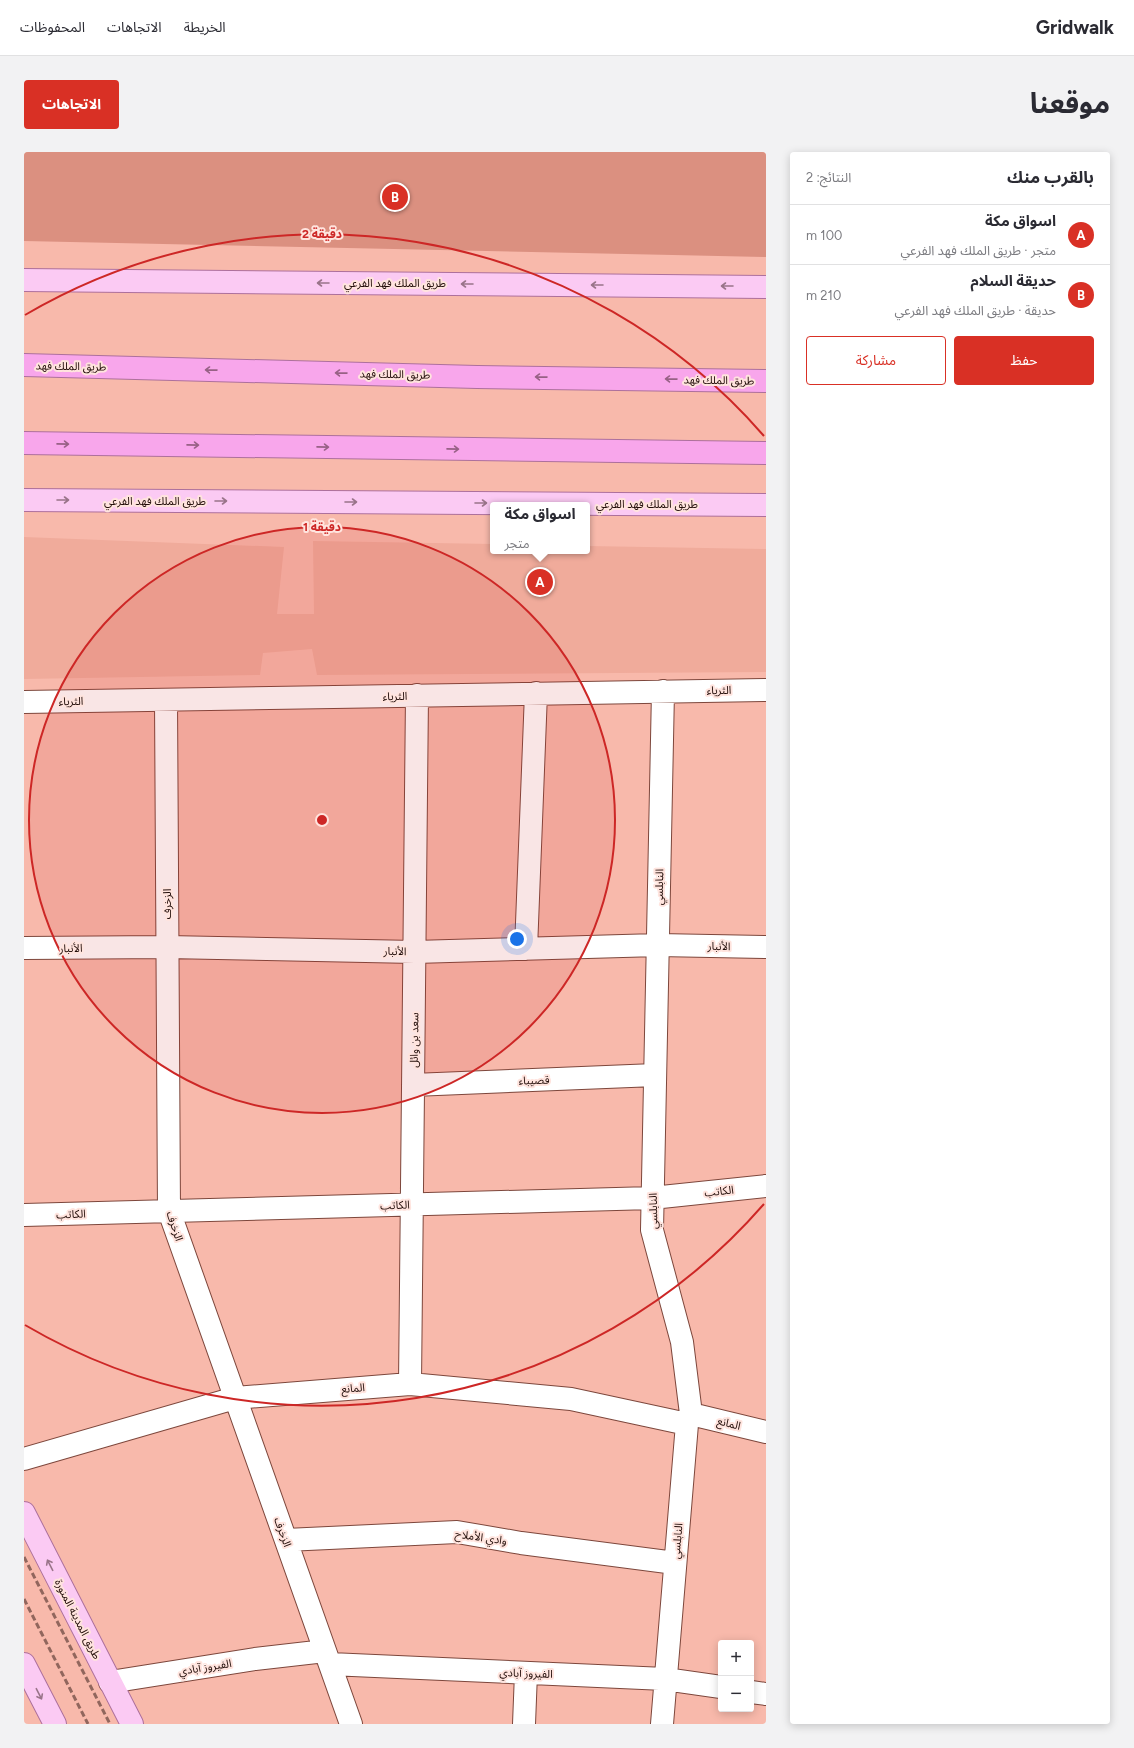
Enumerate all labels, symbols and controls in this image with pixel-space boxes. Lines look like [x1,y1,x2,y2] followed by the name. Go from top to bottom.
[1036,16,1114,39] text: Gridwalk
[20,19,85,36] text: المحفوظات
[107,19,162,36] text: الاتجاهات
[184,19,226,36] text: الخريطة
[24,80,119,129] button: الاتجاهات
[1030,86,1110,120] text: موقعنا
[1007,167,1094,187] text: بالقرب منك
[806,170,851,185] text: النتائج: 2
[382,182,408,212] pin: B
[985,212,1056,230] text: اسواق مكة
[302,227,342,241] text: 2 دقيقة
[806,228,842,243] text: 100 m
[1076,228,1086,243] text: A
[901,243,1056,258] text: متجر · طريق الملك فهد الفرعي
[970,272,1056,290] text: حديقة السلام
[344,277,446,293] street label: طريق الملك فهد الفرعي
[317,279,330,287] one-way arrow
[461,280,474,288] one-way arrow
[591,281,604,289] one-way arrow
[721,282,734,290] one-way arrow
[806,288,841,303] text: 210 m
[1077,288,1085,303] text: B
[894,303,1056,318] text: حديقة · طريق الملك فهد الفرعي
[806,336,946,385] button: مشاركة
[954,336,1094,385] button: حفظ
[36,359,106,374] street label: طريق الملك فهد
[205,366,218,373] one-way arrow
[360,367,430,382] street label: طريق الملك فهد
[335,369,348,377] one-way arrow
[684,373,754,388] street label: طريق الملك فهد
[535,374,548,381] one-way arrow
[665,375,678,383] one-way arrow
[56,440,69,448] one-way arrow
[186,441,199,449] one-way arrow
[316,443,329,451] one-way arrow
[446,445,459,453] one-way arrow
[104,495,206,511] street label: طريق الملك فهد الفرعي
[56,496,69,504] one-way arrow
[214,497,227,505] one-way arrow
[344,498,357,506] one-way arrow
[596,498,698,514] street label: طريق الملك فهد الفرعي
[474,499,487,507] one-way arrow
[490,502,590,554] popup
[504,505,576,523] text: اسواق مكة
[303,520,341,534] text: 1 دقيقة
[504,536,530,551] text: متجر
[527,567,553,597] pin: A
[707,684,731,697] street label: الثرياء
[383,690,407,703] street label: الثرياء
[59,695,83,708] street label: الثرياء
[315,813,329,827] centre of rings
[653,869,669,905] street label: النابلسي
[161,889,174,919] street label: الزخرف
[507,929,527,949] your location
[706,940,731,953] street label: الأنبار
[58,942,83,955] street label: الأنبار
[382,945,407,958] street label: الأنبار
[408,1012,422,1068] street label: سعد بن وائل
[518,1073,550,1088] street label: قصيباء
[704,1183,734,1200] street label: الكاتب
[647,1193,663,1229] street label: النابلسي
[380,1198,410,1213] street label: الكاتب
[56,1207,86,1222] street label: الكاتب
[164,1210,185,1243] street label: الزخرف
[341,1381,365,1397] street label: المانع
[715,1414,742,1434] street label: المانع
[271,1516,294,1549] street label: الزخرف
[669,1522,688,1560] street label: النابلسي
[454,1527,508,1550] street label: وادي الأملاح
[46,1559,53,1571] one-way arrow
[52,1577,103,1661] street label: طريق المدينة المنورة
[718,1640,754,1712] map controls
[718,1640,754,1676] button: +
[178,1657,233,1681] street label: الفيروز آبادي
[499,1666,553,1683] street label: الفيروز آبادي
[718,1676,754,1712] button: −
[36,1688,44,1700] one-way arrow

